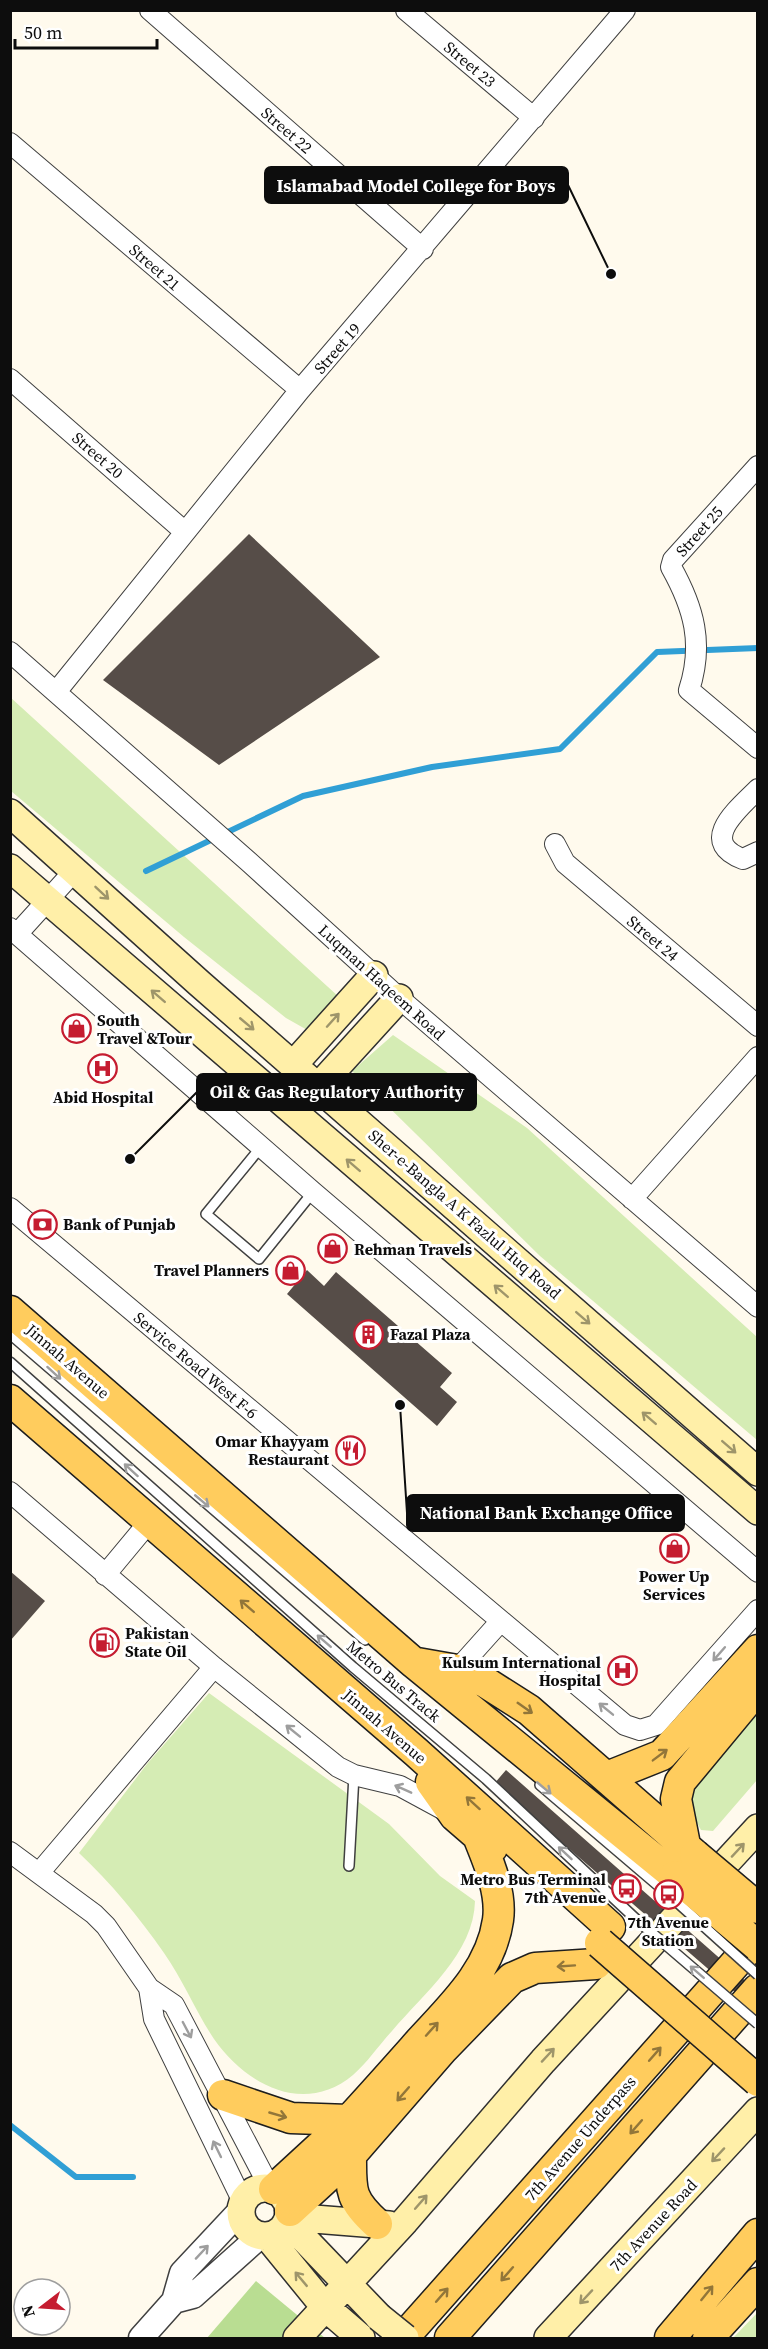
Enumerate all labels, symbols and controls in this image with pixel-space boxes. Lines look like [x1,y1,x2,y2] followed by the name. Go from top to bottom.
[15,12,158,50] scale bar
[24,20,62,45] text: 50 m
[440,36,500,92] street label: Street 23
[257,102,317,158] street label: Street 22
[265,167,568,203] callout: Islamabad Model College for Boys
[277,173,555,198] text: Islamabad Model College for Boys
[125,239,185,295] street label: Street 21
[309,318,365,378] street label: Street 19
[68,427,128,483] street label: Street 20
[670,501,728,561] street label: Street 25
[94,886,109,900] one-way arrow
[623,910,683,966] street label: Street 24
[314,919,450,1045] street label: Luqman Haqeem Road
[150,990,166,1004] one-way arrow
[97,1009,193,1049] place label: South Travel &Tour
[60,1013,92,1045] shop icon: South Travel &Tour
[326,1013,340,1028] one-way arrow
[239,1017,255,1030] one-way arrow
[87,1053,119,1085] hospital icon: Abid Hospital
[197,1074,476,1110] callout: Oil & Gas Regulatory Authority
[210,1079,465,1104] text: Oil & Gas Regulatory Authority
[53,1086,153,1108] place label: Abid Hospital
[364,1124,566,1304] street label: Sher-e-Bangla A K Fazlul Huq Road
[345,1158,361,1171] one-way arrow
[26,1208,58,1240] bank icon: Bank of Punjab
[63,1213,176,1235] place label: Bank of Punjab
[317,1233,349,1265] shop icon: Rehman Travels
[354,1238,472,1260] place label: Rehman Travels
[274,1254,306,1286] shop icon: Travel Planners
[154,1259,269,1281] place label: Travel Planners
[493,1285,509,1298] one-way arrow
[129,1307,263,1423] street label: Service Road West F-6
[575,1311,590,1325] one-way arrow
[21,1318,114,1403] street label: Jinnah Avenue
[353,1318,385,1350] building icon: Fazal Plaza
[390,1323,471,1345] place label: Fazal Plaza
[46,1366,61,1380] one-way arrow
[641,1412,657,1425] one-way arrow
[215,1430,329,1470] place label: Omar Khayyam Restaurant
[334,1434,366,1466] restaurant icon: Omar Khayyam Restaurant
[721,1440,736,1454] one-way arrow
[123,1463,138,1477] one-way arrow
[194,1494,209,1508] one-way arrow
[407,1495,684,1531] callout: National Bank Exchange Office
[420,1500,672,1525] text: National Bank Exchange Office
[658,1532,690,1564] shop icon: Power Up Services
[639,1565,709,1605] place label: Power Up Services
[240,1599,255,1613] one-way arrow
[125,1622,189,1662] place label: Pakistan State Oil
[88,1626,120,1658] fuel station icon: Pakistan State Oil
[317,1634,332,1648] one-way arrow
[342,1635,446,1727] street label: Metro Bus Track
[712,1646,726,1661] one-way arrow
[442,1651,601,1691] place label: Kulsum International Hospital
[606,1655,638,1687] hospital icon: Kulsum International Hospital
[338,1683,431,1768] street label: Jinnah Avenue
[516,1702,532,1714] one-way arrow
[599,1702,614,1716] one-way arrow
[285,1724,301,1737] one-way arrow
[652,1748,668,1761] one-way arrow
[536,1781,551,1795] one-way arrow
[395,1783,413,1794] one-way arrow
[466,1796,481,1810] one-way arrow
[730,1842,745,1857] one-way arrow
[557,1845,572,1860] one-way arrow
[460,1868,606,1908] place label: Metro Bus Terminal 7th Avenue
[611,1872,643,1904] bus stop icon: Metro Bus Terminal 7th Avenue
[652,1878,684,1910] bus stop icon: 7th Avenue Station
[627,1911,709,1951] place label: 7th Avenue Station
[556,1960,576,1971] one-way arrow
[689,1966,705,1979] one-way arrow
[181,2021,193,2038] one-way arrow
[424,2021,439,2036] one-way arrow
[648,2047,662,2062] one-way arrow
[541,2048,555,2063] one-way arrow
[520,2071,640,2205] street label: 7th Avenue Underpass
[396,2086,410,2101] one-way arrow
[268,2109,287,2121] one-way arrow
[629,2119,643,2134] one-way arrow
[210,2141,222,2159] one-way arrow
[711,2147,726,2162] one-way arrow
[604,2174,702,2276] street label: 7th Avenue Road
[414,2195,428,2210] one-way arrow
[194,2245,209,2260] one-way arrow
[500,2266,514,2281] one-way arrow
[294,2272,308,2287] one-way arrow
[12,2277,72,2337] north arrow
[701,2285,714,2301] one-way arrow
[435,2288,449,2303] one-way arrow
[579,2290,593,2305] one-way arrow
[15,2302,40,2320] text: N

